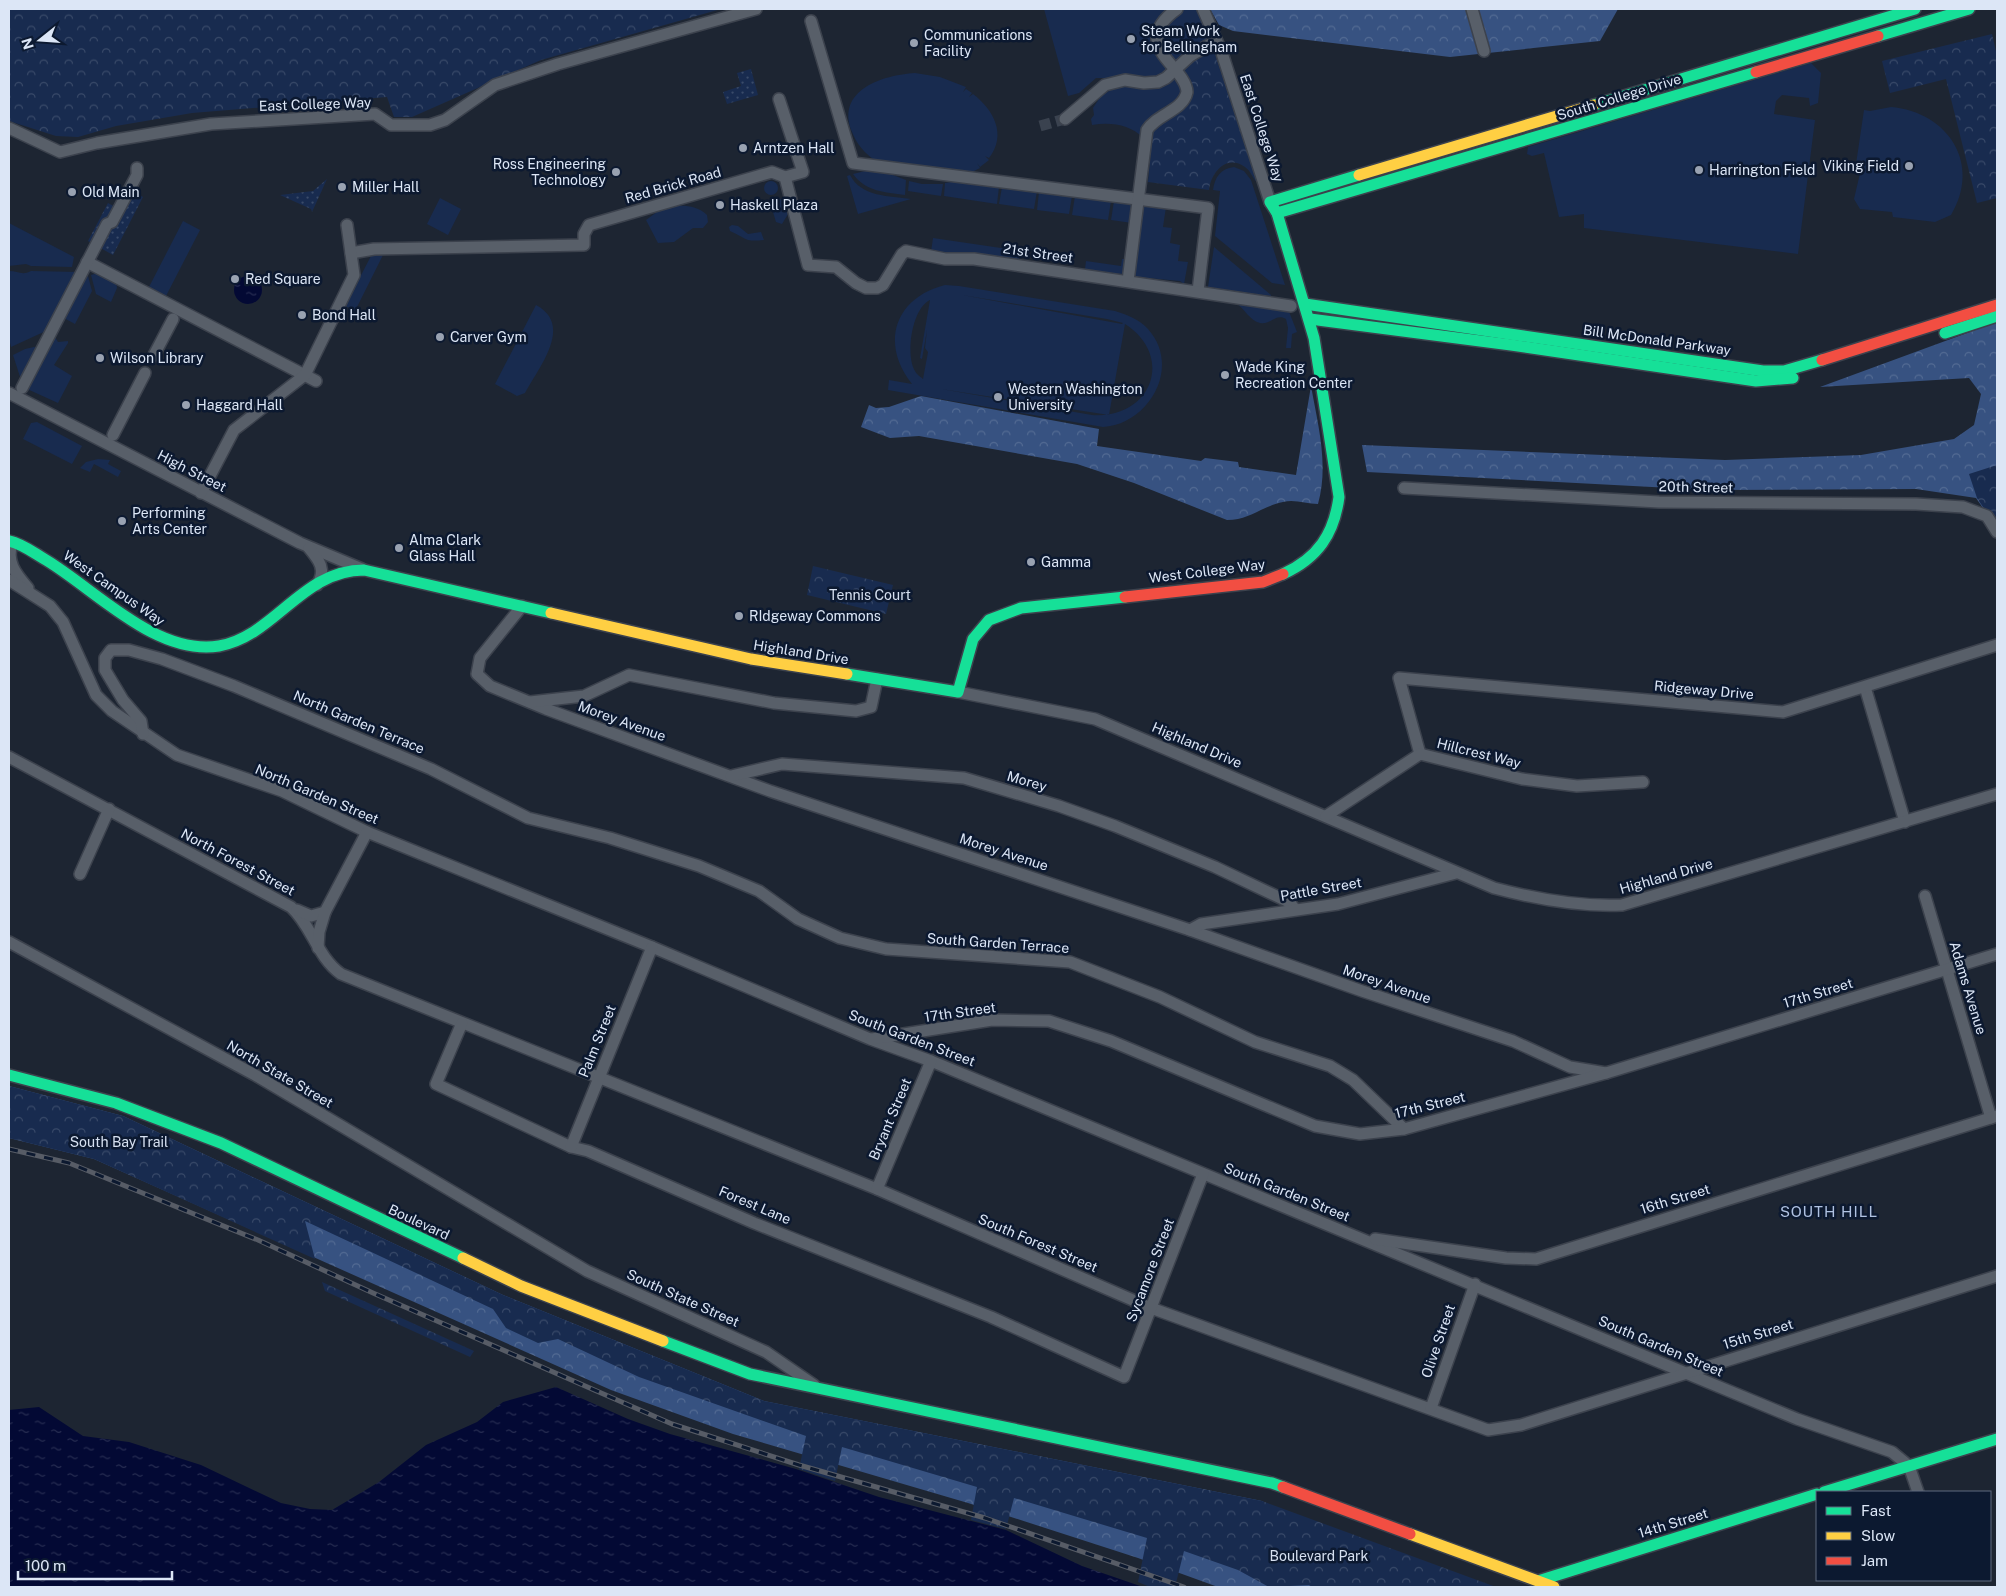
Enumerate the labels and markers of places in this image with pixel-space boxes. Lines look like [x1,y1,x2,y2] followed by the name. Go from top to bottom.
[1141,23,1237,55] place label: Steam Work for Bellingham
[924,27,1032,59] place label: Communications Facility
[1125,33,1137,45] marker: Steam Work for Bellingham
[908,37,920,49] marker: Communications Facility
[753,140,834,156] place label: Arntzen Hall
[737,142,749,154] marker: Arntzen Hall
[493,156,607,188] place label: Ross Engineering Technology
[1822,158,1899,174] place label: Viking Field
[1903,160,1915,172] marker: Viking Field
[1709,162,1815,178] place label: Harrington Field
[1693,164,1705,176] marker: Harrington Field
[610,166,622,178] marker: Ross Engineering Technology
[352,179,419,195] place label: Miller Hall
[336,181,348,193] marker: Miller Hall
[82,184,140,200] place label: Old Main
[66,186,78,198] marker: Old Main
[730,197,818,213] place label: Haskell Plaza
[714,199,726,211] marker: Haskell Plaza
[245,271,321,287] place label: Red Square
[229,273,241,285] marker: Red Square
[312,307,376,323] place label: Bond Hall
[296,309,308,321] marker: Bond Hall
[450,329,527,345] place label: Carver Gym
[434,331,446,343] marker: Carver Gym
[110,350,204,366] place label: Wilson Library
[94,352,106,364] marker: Wilson Library
[1235,359,1353,391] place label: Wade King Recreation Center
[1219,369,1231,381] marker: Wade King Recreation Center
[1008,381,1143,413] place label: Western Washington University
[992,391,1004,403] marker: Western Washington University
[196,397,283,413] place label: Haggard Hall
[180,399,192,411] marker: Haggard Hall
[132,505,207,537] place label: Performing Arts Center
[116,515,128,527] marker: Performing Arts Center
[409,532,481,564] place label: Alma Clark Glass Hall
[393,542,405,554] marker: Alma Clark Glass Hall
[1041,554,1091,570] place label: Gamma
[1025,556,1037,568] marker: Gamma
[749,608,881,624] place label: RIdgeway Commons
[733,610,745,622] marker: RIdgeway Commons

